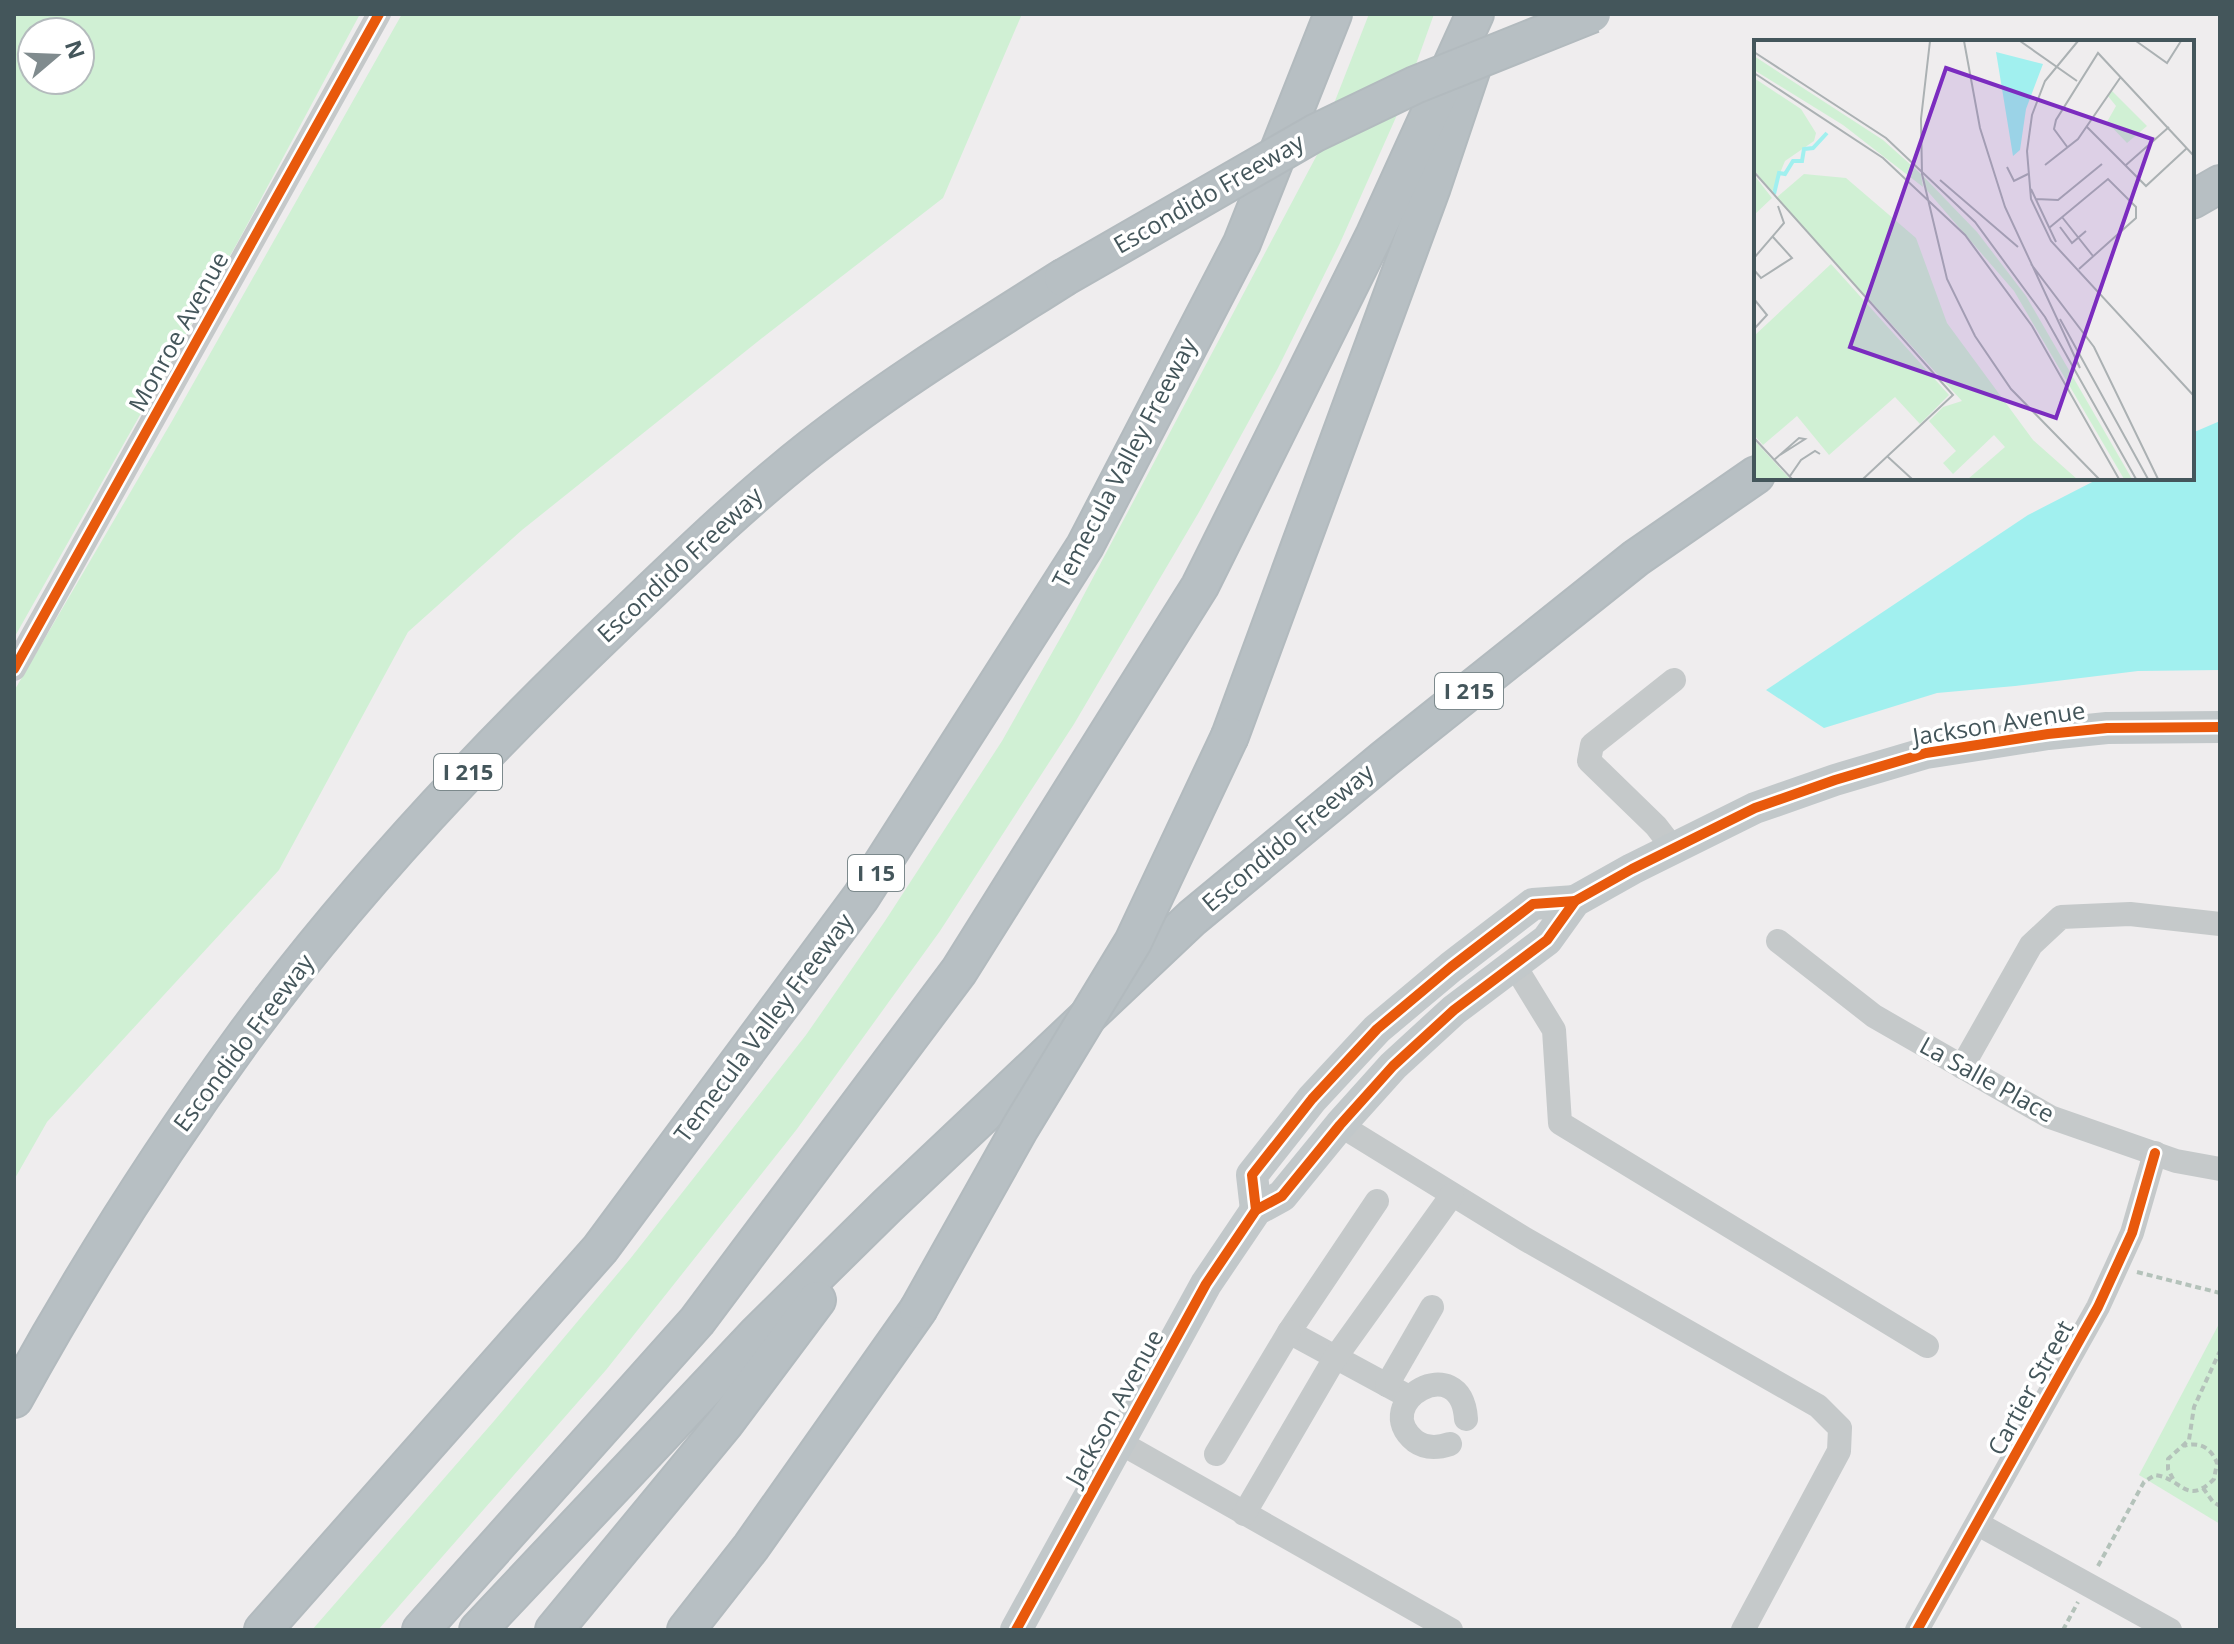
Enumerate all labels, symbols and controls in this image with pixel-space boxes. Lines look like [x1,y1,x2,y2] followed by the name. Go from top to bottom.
[16,16,96,96] north arrow
[59,36,93,63] text: N
[1754,40,2194,480] inset map
[1107,124,1310,261] street label: Escondido Freeway
[120,245,235,417] street label: Monroe Avenue
[1044,331,1204,593] street label: Temecula Valley Freeway
[589,478,769,649] street label: Escondido Freeway
[1435,673,1503,709] road number: I 215
[1908,693,2087,753] street label: Jackson Avenue
[434,754,502,790] road number: I 215
[1194,755,1381,918] street label: Escondido Freeway
[848,855,904,891] road number: I 15
[666,905,860,1148] street label: Temecula Valley Freeway
[165,946,321,1138] street label: Escondido Freeway
[1914,1028,2061,1129] street label: La Salle Place
[1979,1314,2080,1461] street label: Cartier Street
[1056,1323,1170,1493] street label: Jackson Avenue

